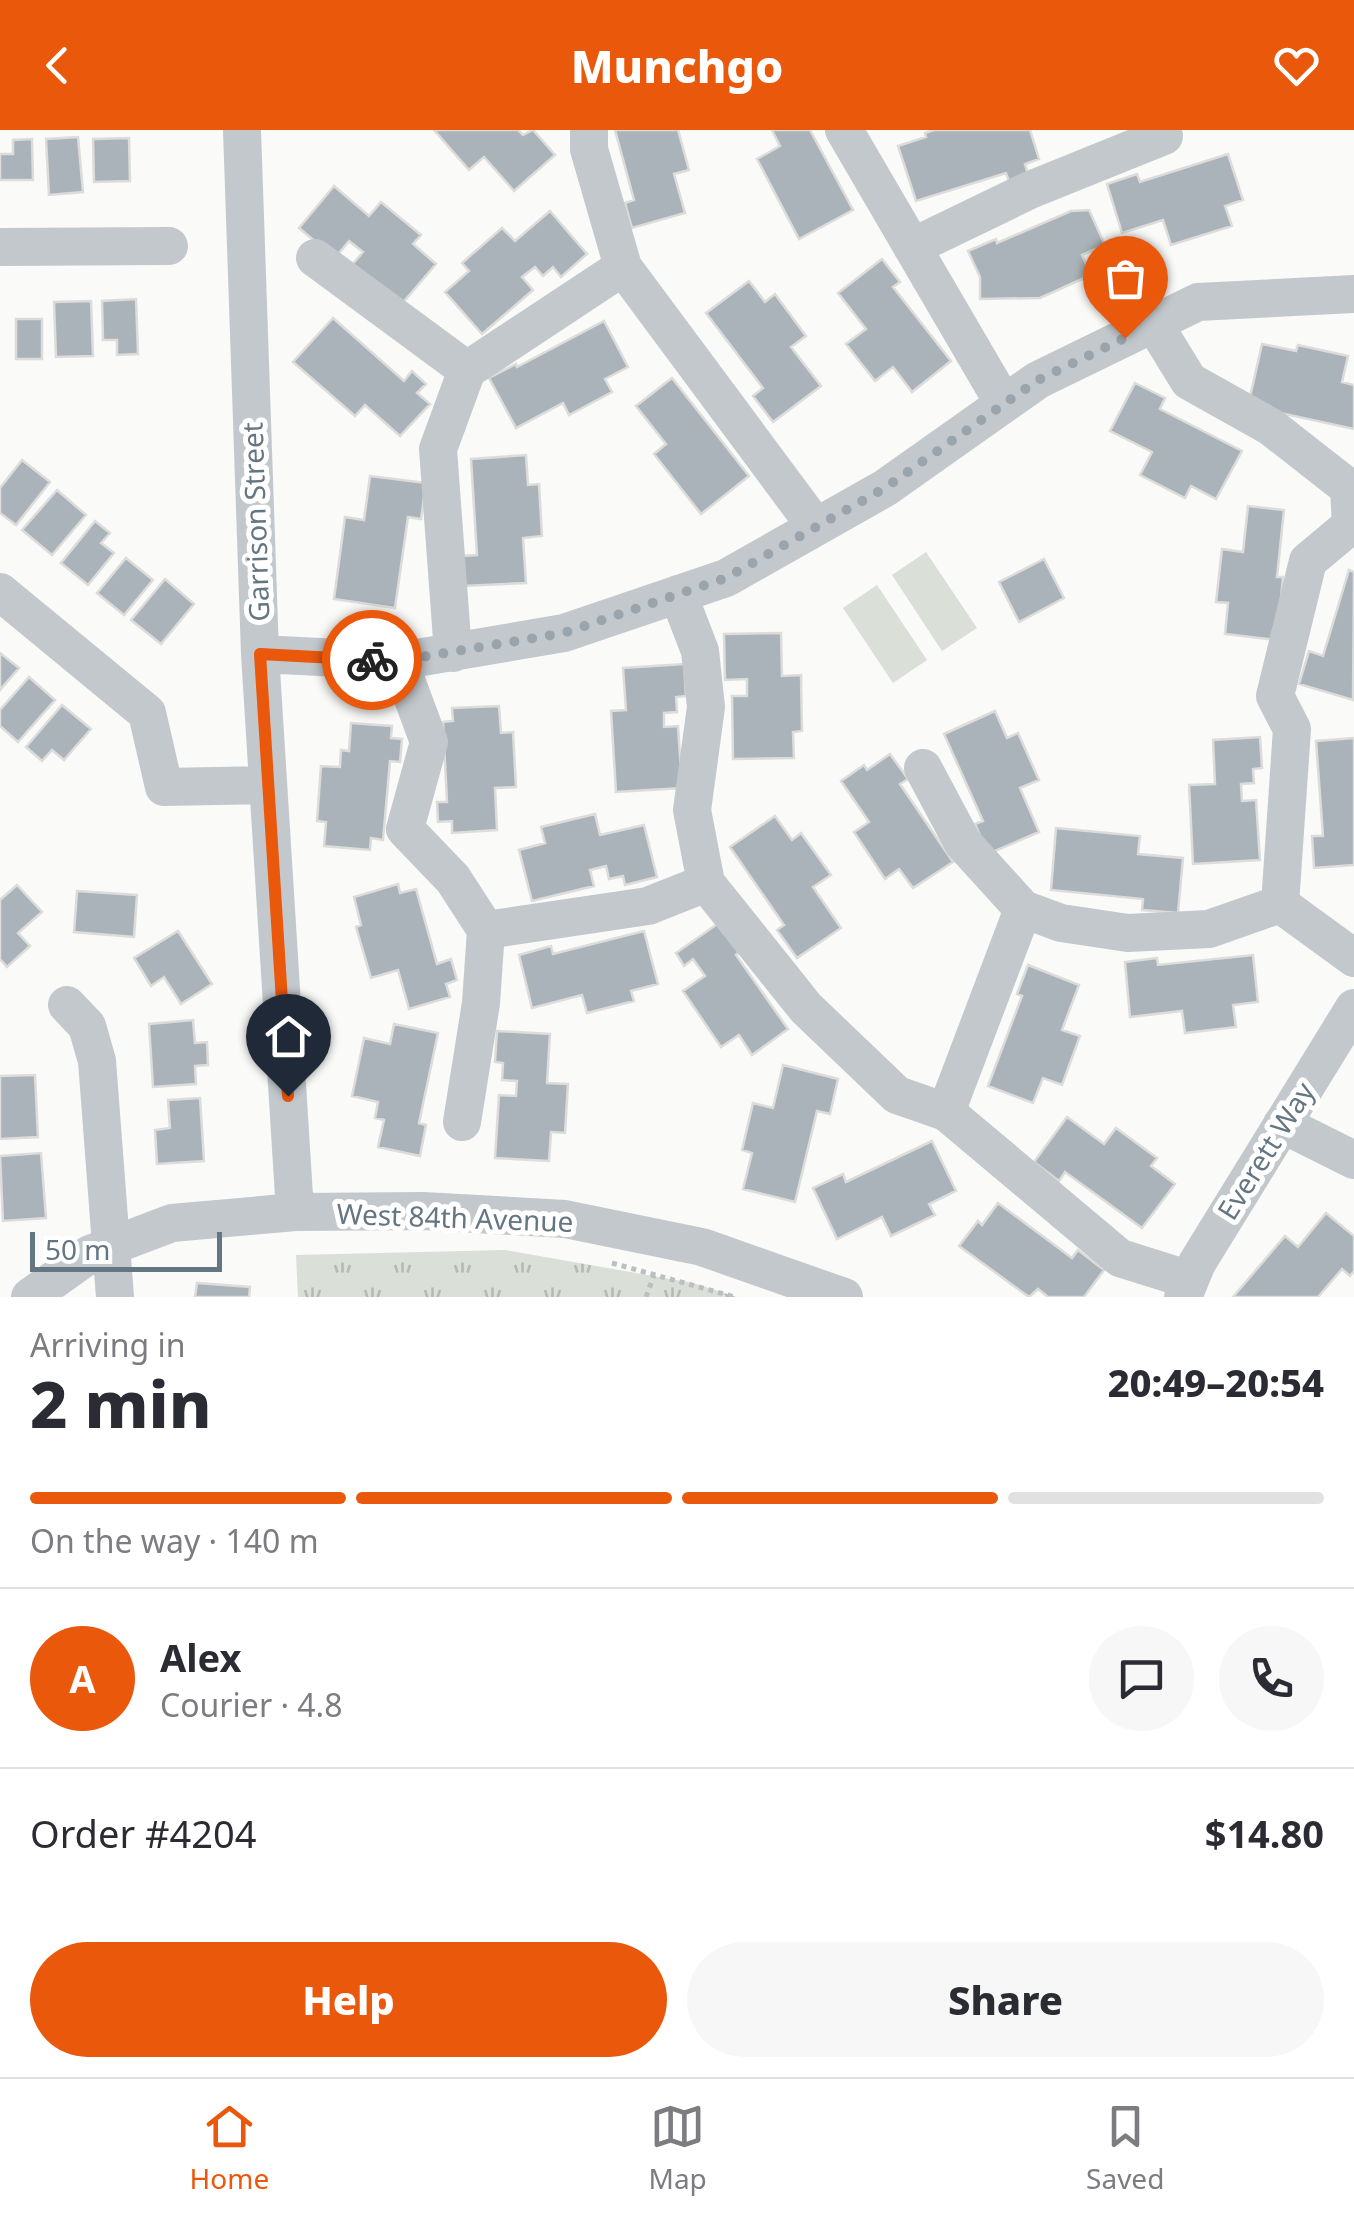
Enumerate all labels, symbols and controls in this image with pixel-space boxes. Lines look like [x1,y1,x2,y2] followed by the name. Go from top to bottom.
[571,35,783,96] text: Munchgo
[30,38,85,93] icon: back
[1269,38,1324,93] icon: heart
[1083,236,1168,339] pin
[1098,251,1153,306] icon: bag
[233,422,277,622] street label: Garrison Street
[322,610,422,710] courier
[345,633,400,688] icon: bike
[246,994,331,1097] pin
[261,1009,316,1064] icon: home
[1208,1074,1323,1226] street label: Everett Way
[336,1194,574,1240] street label: West 84th Avenue
[30,1227,222,1272] scale bar
[45,1230,111,1268] text: 50 m
[30,1323,185,1366] text: Arriving in
[1108,1356,1324,1408] text: 20:49–20:54
[30,1359,212,1447] text: 2 min
[30,1519,319,1562] text: On the way · 140 m
[1089,1626,1194,1731] button: chat
[1219,1626,1324,1731] button: phone
[160,1631,242,1683] text: Alex
[69,1652,96,1704] text: A
[160,1683,343,1726] text: Courier · 4.8
[30,1807,256,1859] text: Order #4204
[1205,1807,1324,1859] text: $14.80
[30,1942,667,2057] button: Help
[687,1942,1324,2057] button: Share
[190,2099,269,2197] tab: Home
[649,2099,707,2197] tab: Map
[1086,2099,1164,2197] tab: Saved

